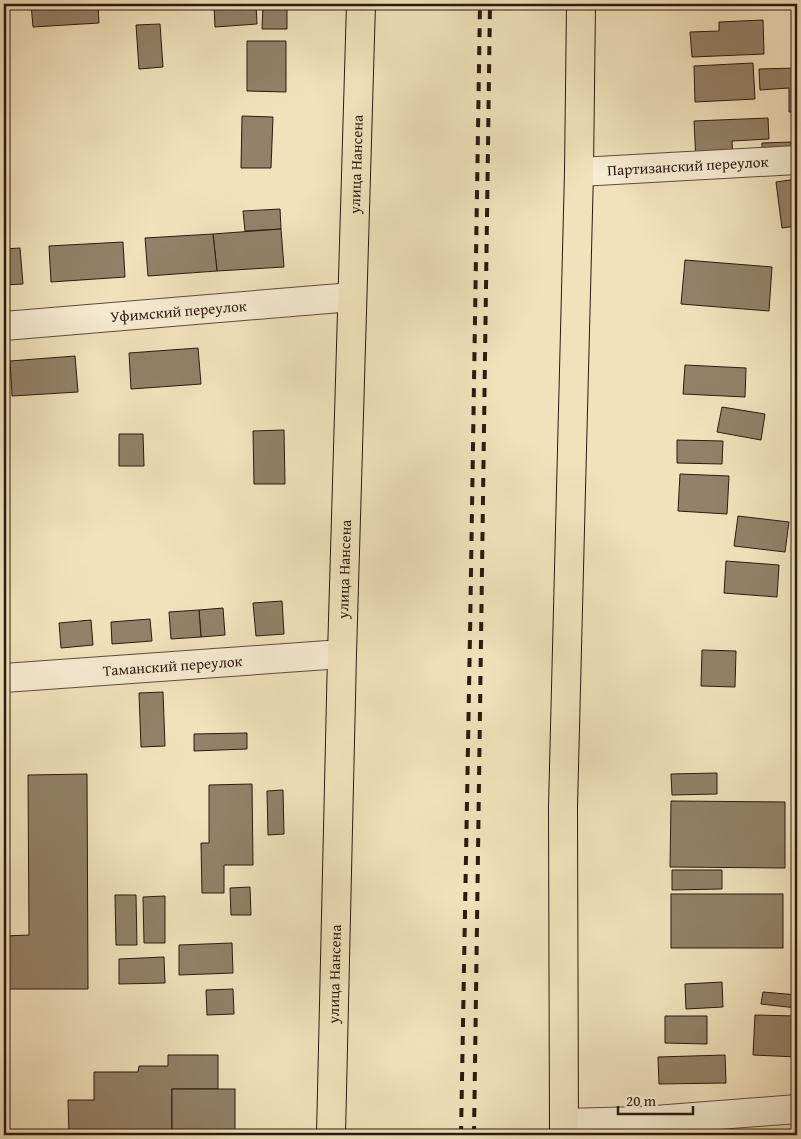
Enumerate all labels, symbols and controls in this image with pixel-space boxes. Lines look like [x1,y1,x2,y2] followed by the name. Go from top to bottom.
[344,114,368,215] street label: улица Нансена
[607,151,769,180] street label: Партизанский переулок
[109,295,247,327] street label: Уфимский переулок
[332,518,356,620] street label: улица Нансена
[102,650,243,681] street label: Таманский переулок
[323,923,346,1025] street label: улица Нансена
[618,1084,694,1116] scale bar
[626,1090,657,1111] text: 20 m

